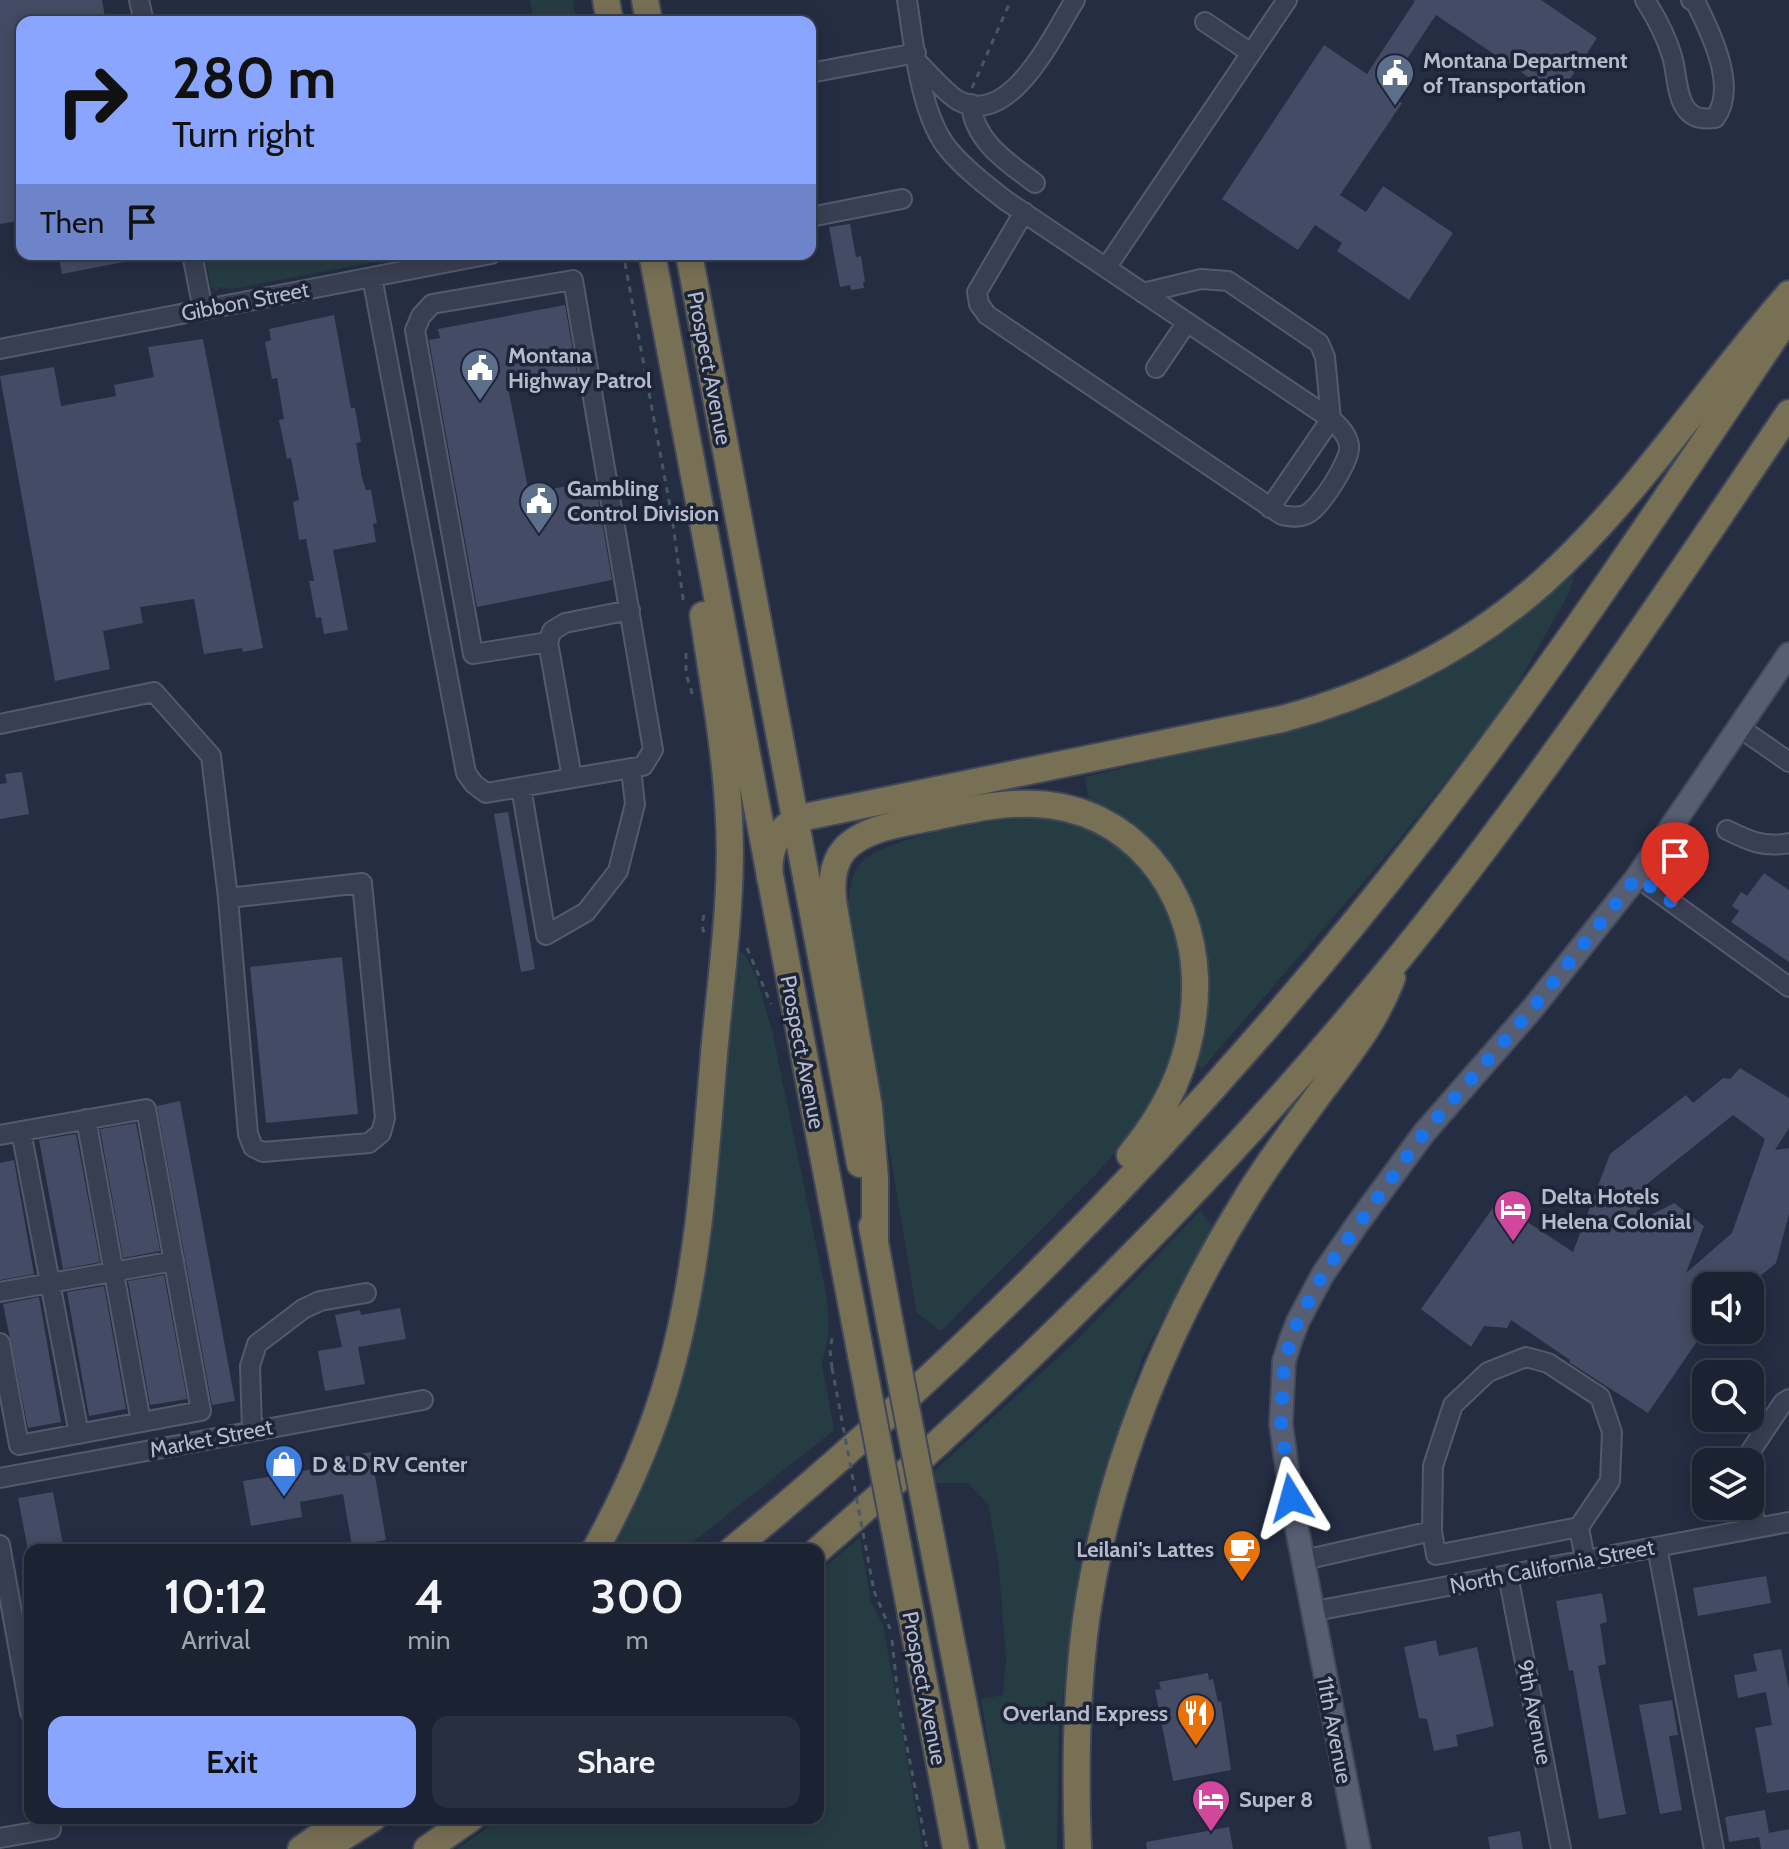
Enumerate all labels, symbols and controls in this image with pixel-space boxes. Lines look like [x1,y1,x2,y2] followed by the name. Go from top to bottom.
[172,44,336,112] text: 280 m
[1423,47,1628,99] place label: Montana Department of Transportation
[40,48,144,152] icon: right
[1374,52,1416,107] public building icon: Montana Department of Transportation
[172,112,315,156] text: Turn right
[120,200,164,244] icon: arrive
[40,204,104,241] text: Then
[179,276,312,327] street label: Gibbon Street
[681,289,738,447] street label: Prospect Avenue
[508,342,652,394] place label: Montana Highway Patrol
[459,347,501,402] public building icon: Montana Highway Patrol
[567,475,719,527] place label: Gambling Control Division
[518,480,560,535] public building icon: Gambling Control Division
[1641,822,1709,904] pin
[1653,834,1697,878] icon: arrive
[774,973,831,1131] street label: Prospect Avenue
[1541,1183,1691,1235] place label: Delta Hotels Helena Colonial
[1492,1188,1534,1243] hotel icon: Delta Hotels Helena Colonial
[1692,1272,1764,1520] map controls
[1692,1272,1764,1344] button: sound
[1692,1360,1764,1432] button: search
[147,1413,275,1464] street label: Market Street
[263,1443,305,1498] shop icon: D & D RV Center
[1692,1448,1764,1520] button: layers
[312,1451,468,1478] place label: D & D RV Center
[1249,1456,1333,1540] position arrow
[1221,1528,1263,1583] cafe icon: Leilani's Lattes
[1448,1533,1657,1600] street label: North California Street
[1076,1536,1214,1563] place label: Leilani's Lattes
[164,1567,267,1625] text: 10:12
[414,1567,444,1625] text: 4
[591,1567,684,1625] text: 300
[896,1609,953,1767] street label: Prospect Avenue
[181,1624,250,1656] text: Arrival
[408,1624,450,1656] text: min
[626,1624,649,1656] text: m
[1511,1657,1558,1767] street label: 9th Avenue
[1311,1674,1358,1786] street label: 11th Avenue
[1175,1692,1217,1747] restaurant icon: Overland Express
[1003,1700,1168,1727] place label: Overland Express
[48,1716,416,1808] button: Exit
[432,1716,800,1808] button: Share
[1190,1778,1232,1833] hotel icon: Super 8
[1239,1786,1313,1813] place label: Super 8

